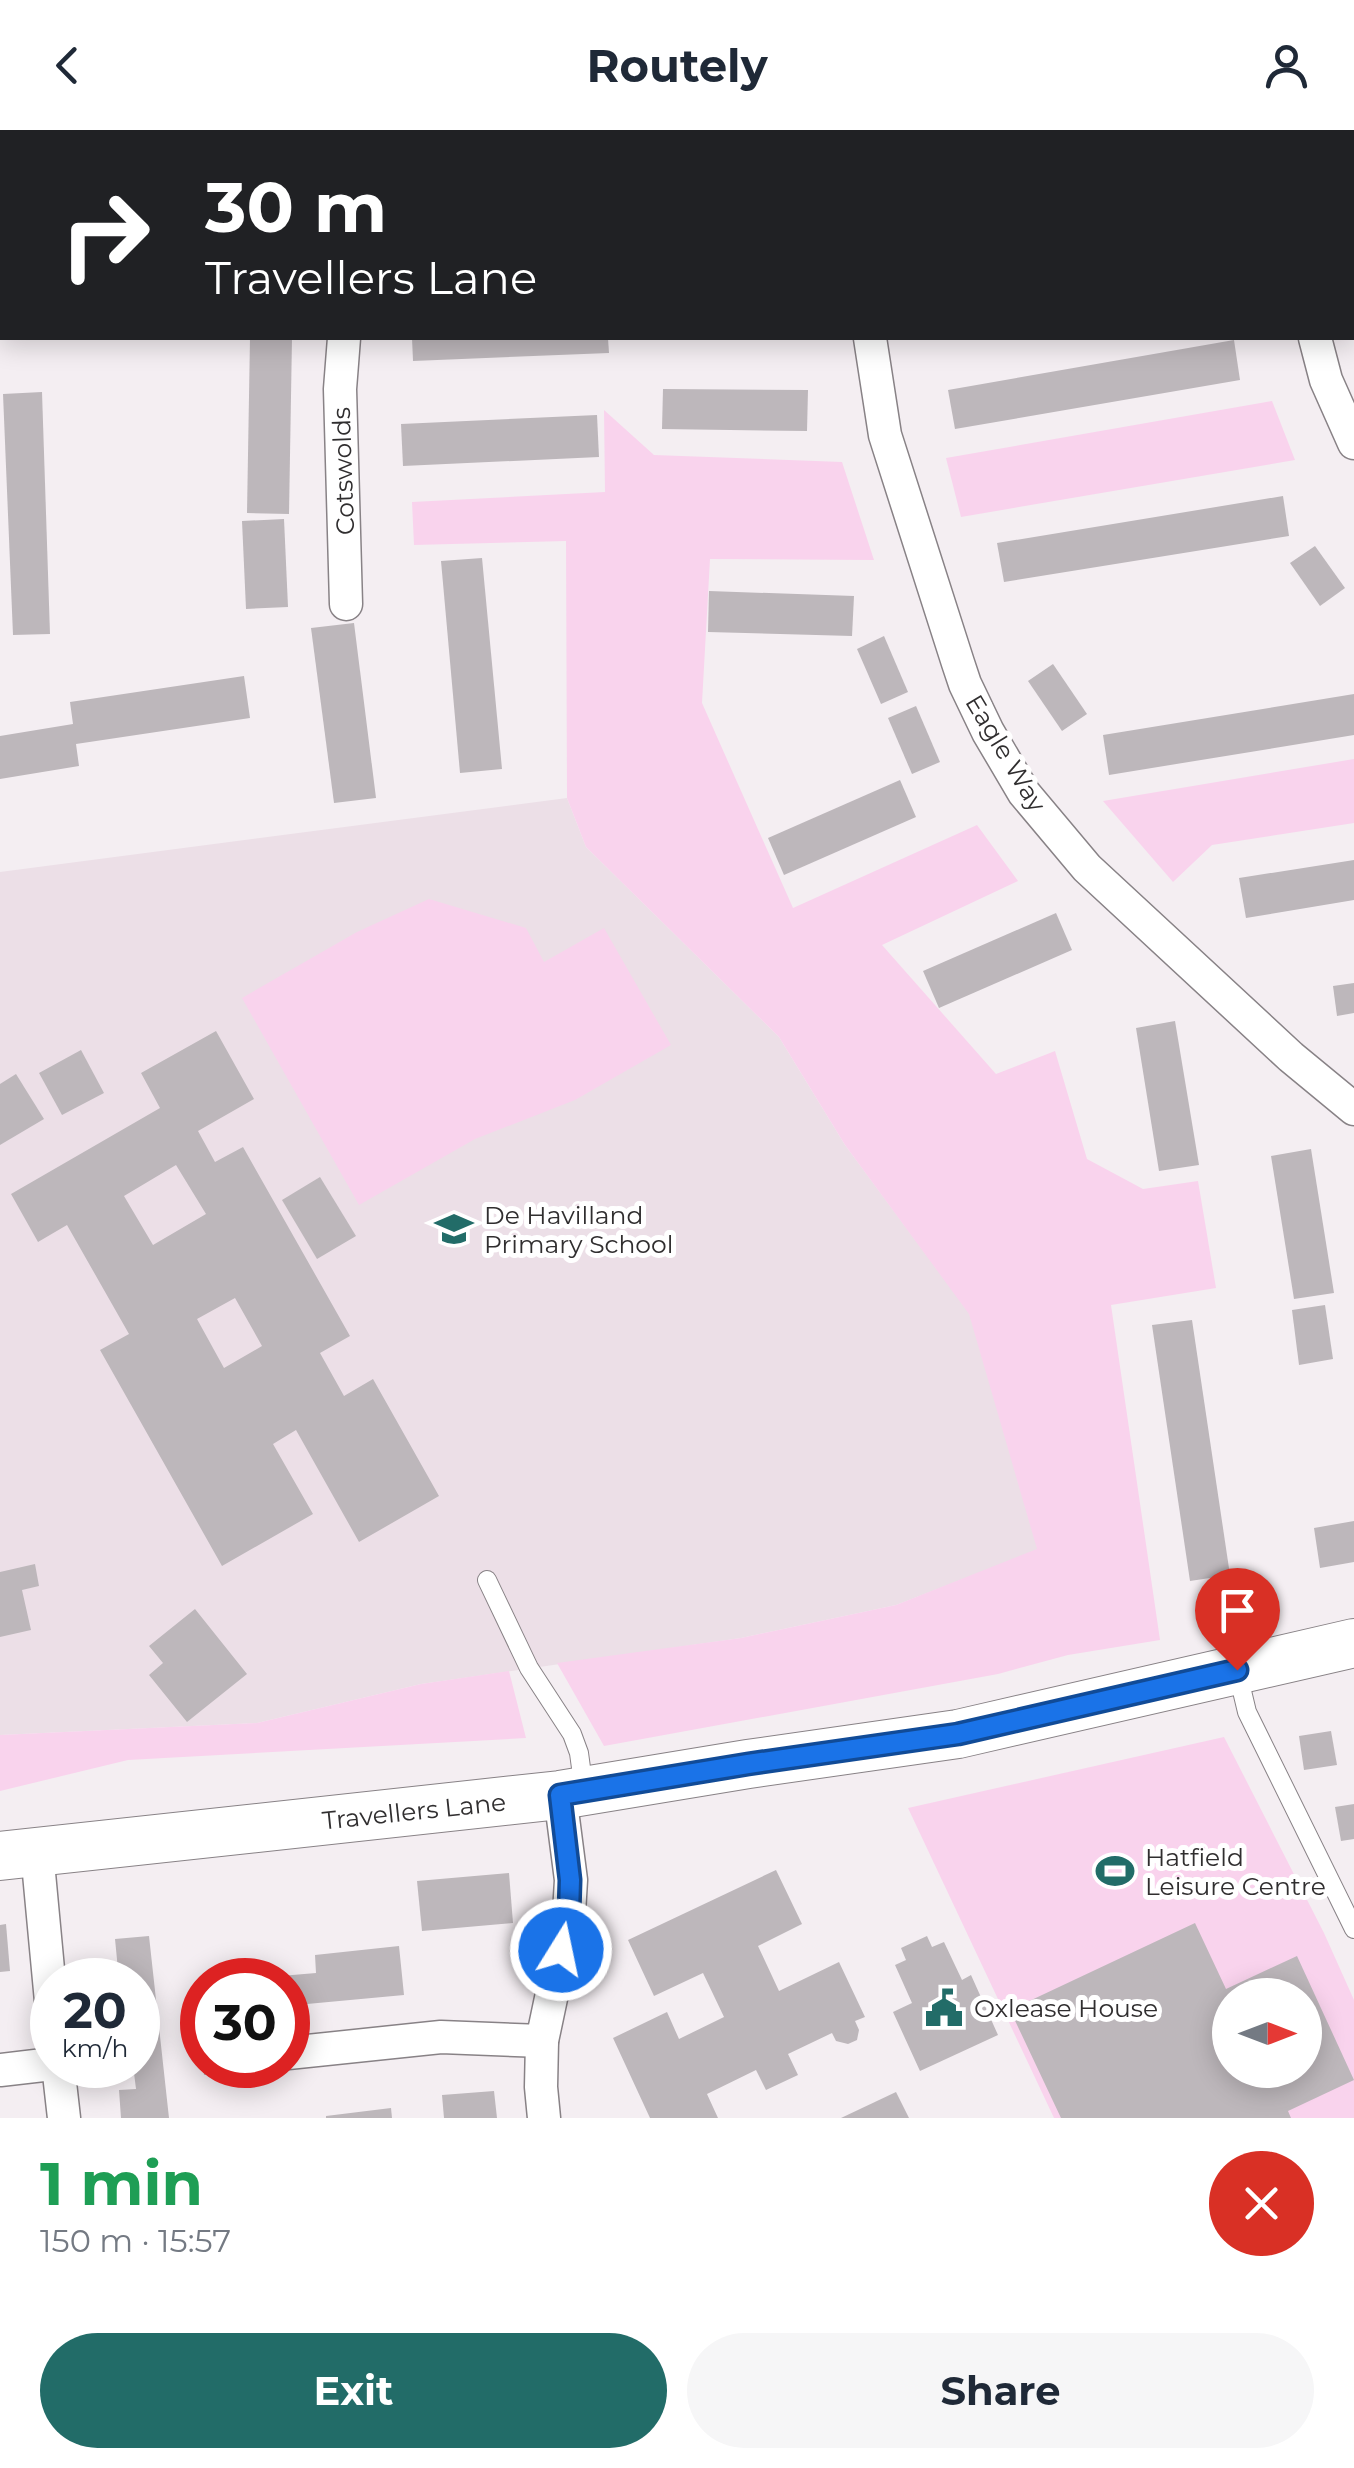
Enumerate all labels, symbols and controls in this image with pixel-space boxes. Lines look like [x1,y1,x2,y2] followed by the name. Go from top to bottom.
[40,38,95,93] icon: back
[586,38,768,93] text: Routely
[1259,38,1314,93] icon: person
[205,164,387,250] text: 30 m
[40,170,170,300] icon: right
[205,250,537,305] text: Travellers Lane
[326,406,360,536] street label: Cotswolds
[959,689,1053,817] street label: Eagle Way
[484,1200,673,1259] place label: De Havilland Primary School
[433,1208,475,1250] school or university icon: De Havilland Primary School
[1195,1568,1280,1671] pin
[1210,1583,1265,1638] icon: arrive
[321,1786,507,1836] street label: Travellers Lane
[1145,1842,1326,1901] place label: Hatfield Leisure Centre
[1094,1850,1136,1892] sports icon: Hatfield Leisure Centre
[509,1898,613,2002] position arrow
[180,1958,310,2088] speed limit sign: 30
[1212,1978,1322,2088] north arrow
[1212,1978,1322,2088] map controls
[63,1980,127,2041] text: 20
[923,1987,965,2029] public building icon: Oxlease House
[974,1993,1158,2023] place label: Oxlease House
[62,2033,128,2063] text: km/h
[40,2147,203,2220] text: 1 min
[1209,2151,1314,2256] button: close
[40,2221,231,2260] text: 150 m · 15:57
[40,2333,667,2448] button: Exit
[687,2333,1314,2448] button: Share

